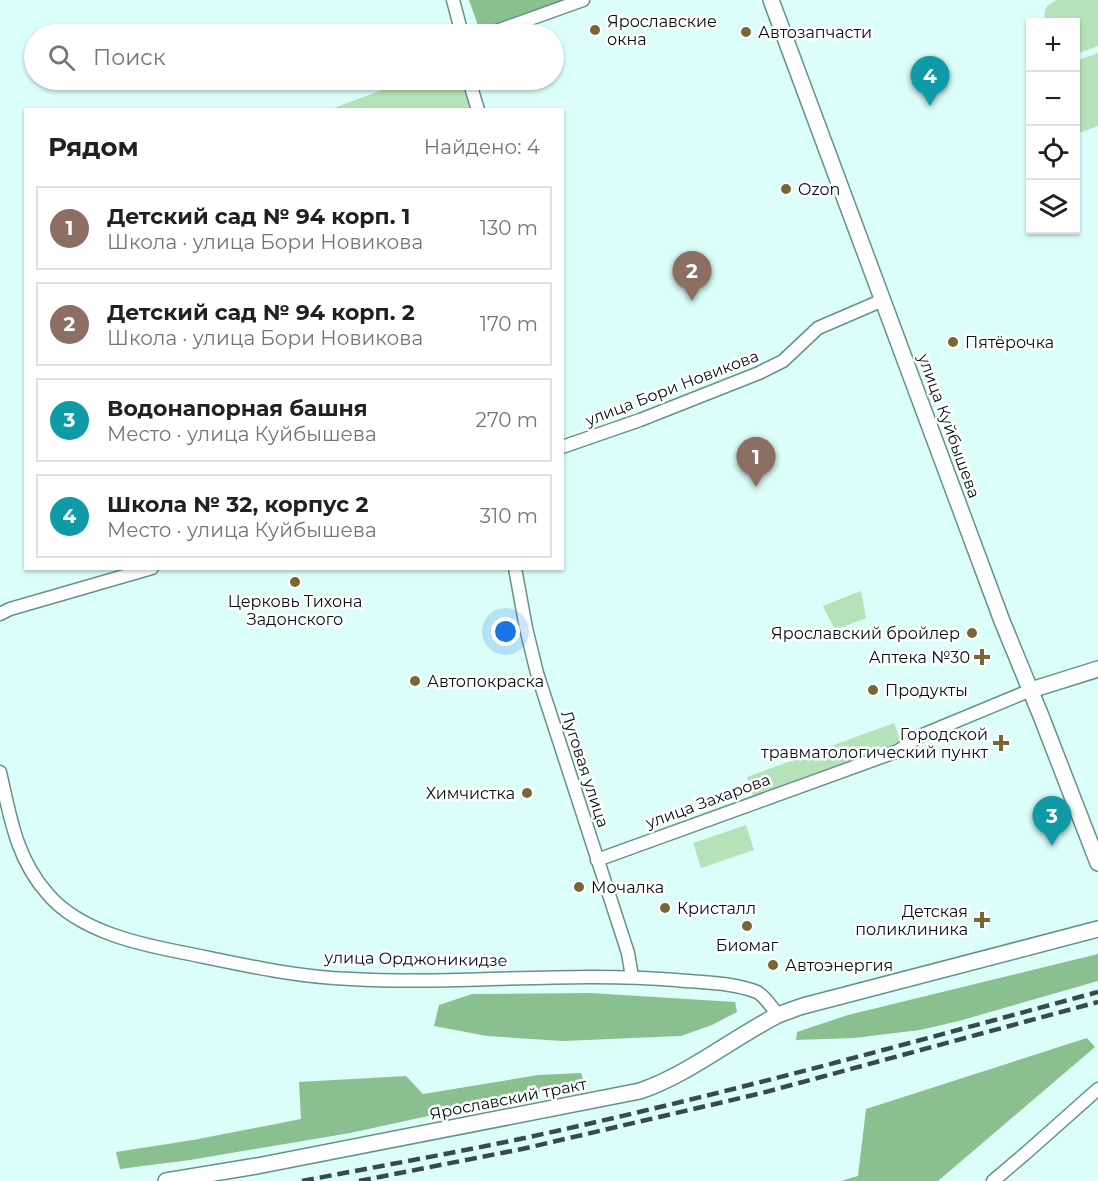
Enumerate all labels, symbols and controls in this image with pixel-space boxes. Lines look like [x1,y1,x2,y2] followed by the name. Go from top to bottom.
[607,12,717,49] place label: Ярославские окна
[1026,18,1080,234] map controls
[1026,18,1080,72] button: +
[588,23,602,37] marker: Ярославские окна
[758,23,872,42] place label: Автозапчасти
[24,24,564,90] search box
[739,25,753,39] marker: Автозапчасти
[45,41,78,74] icon: search
[93,44,165,71] text: Поиск
[910,57,950,106] pin: 4
[1026,72,1080,126] button: −
[1026,126,1080,180] button: locate
[48,131,139,163] text: Рядом
[424,135,540,159] text: Найдено: 4
[798,180,840,199] place label: Ozon
[1026,180,1080,234] button: layers
[779,182,793,196] marker: Ozon
[107,203,410,230] text: Детский сад № 94 корп. 1
[66,216,73,240] text: 1
[480,216,538,240] text: 130 m
[107,230,423,254] text: Школа · улица Бори Новикова
[672,252,712,301] pin: 2
[107,299,415,326] text: Детский сад № 94 корп. 2
[64,312,75,336] text: 2
[480,312,538,336] text: 170 m
[107,326,423,350] text: Школа · улица Бори Новикова
[965,333,1054,352] place label: Пятёрочка
[946,335,960,349] marker: Пятёрочка
[582,346,761,430] street label: улица Бори Новикова
[914,350,984,501] street label: улица Куйбышева
[107,395,368,422] text: Водонапорная башня
[64,408,75,432] text: 3
[476,408,538,432] text: 270 m
[107,422,377,446] text: Место · улица Куйбышева
[736,438,776,487] pin: 1
[107,491,368,518] text: Школа № 32, корпус 2
[63,504,76,528] text: 4
[480,504,538,528] text: 310 m
[107,518,377,542] text: Место · улица Куйбышева
[288,575,302,589] marker: Церковь Тихона Задонского
[228,592,362,629] place label: Церковь Тихона Задонского
[491,617,520,646] your location
[771,624,960,643] place label: Ярославский бройлер
[965,626,979,640] marker: Ярославский бройлер
[869,648,970,667] place label: Аптека №30
[975,650,989,664] marker: Аптека №30
[427,672,544,691] place label: Автопокраска
[408,674,422,688] marker: Автопокраска
[885,681,968,700] place label: Продукты
[866,683,880,697] marker: Продукты
[557,708,613,830] street label: Луговая улица
[761,725,988,762] place label: Городской травматологический пункт
[992,734,1010,752] marker: Городской травматологический пункт
[642,770,773,833] street label: улица Захарова
[426,784,515,803] place label: Химчистка
[520,786,534,800] marker: Химчистка
[1032,796,1072,846] pin: 3
[591,878,664,897] place label: Мочалка
[572,880,586,894] marker: Мочалка
[677,899,756,918] place label: Кристалл
[658,901,672,915] marker: Кристалл
[855,902,968,939] place label: Детская поликлиника
[973,911,991,929] marker: Детская поликлиника
[740,919,754,933] marker: Биомаг
[716,936,779,955] place label: Биомаг
[323,948,508,970] street label: улица Орджоникидзе
[785,956,893,975] place label: Автоэнергия
[766,958,780,972] marker: Автоэнергия
[428,1074,589,1124] street label: Ярославский тракт

